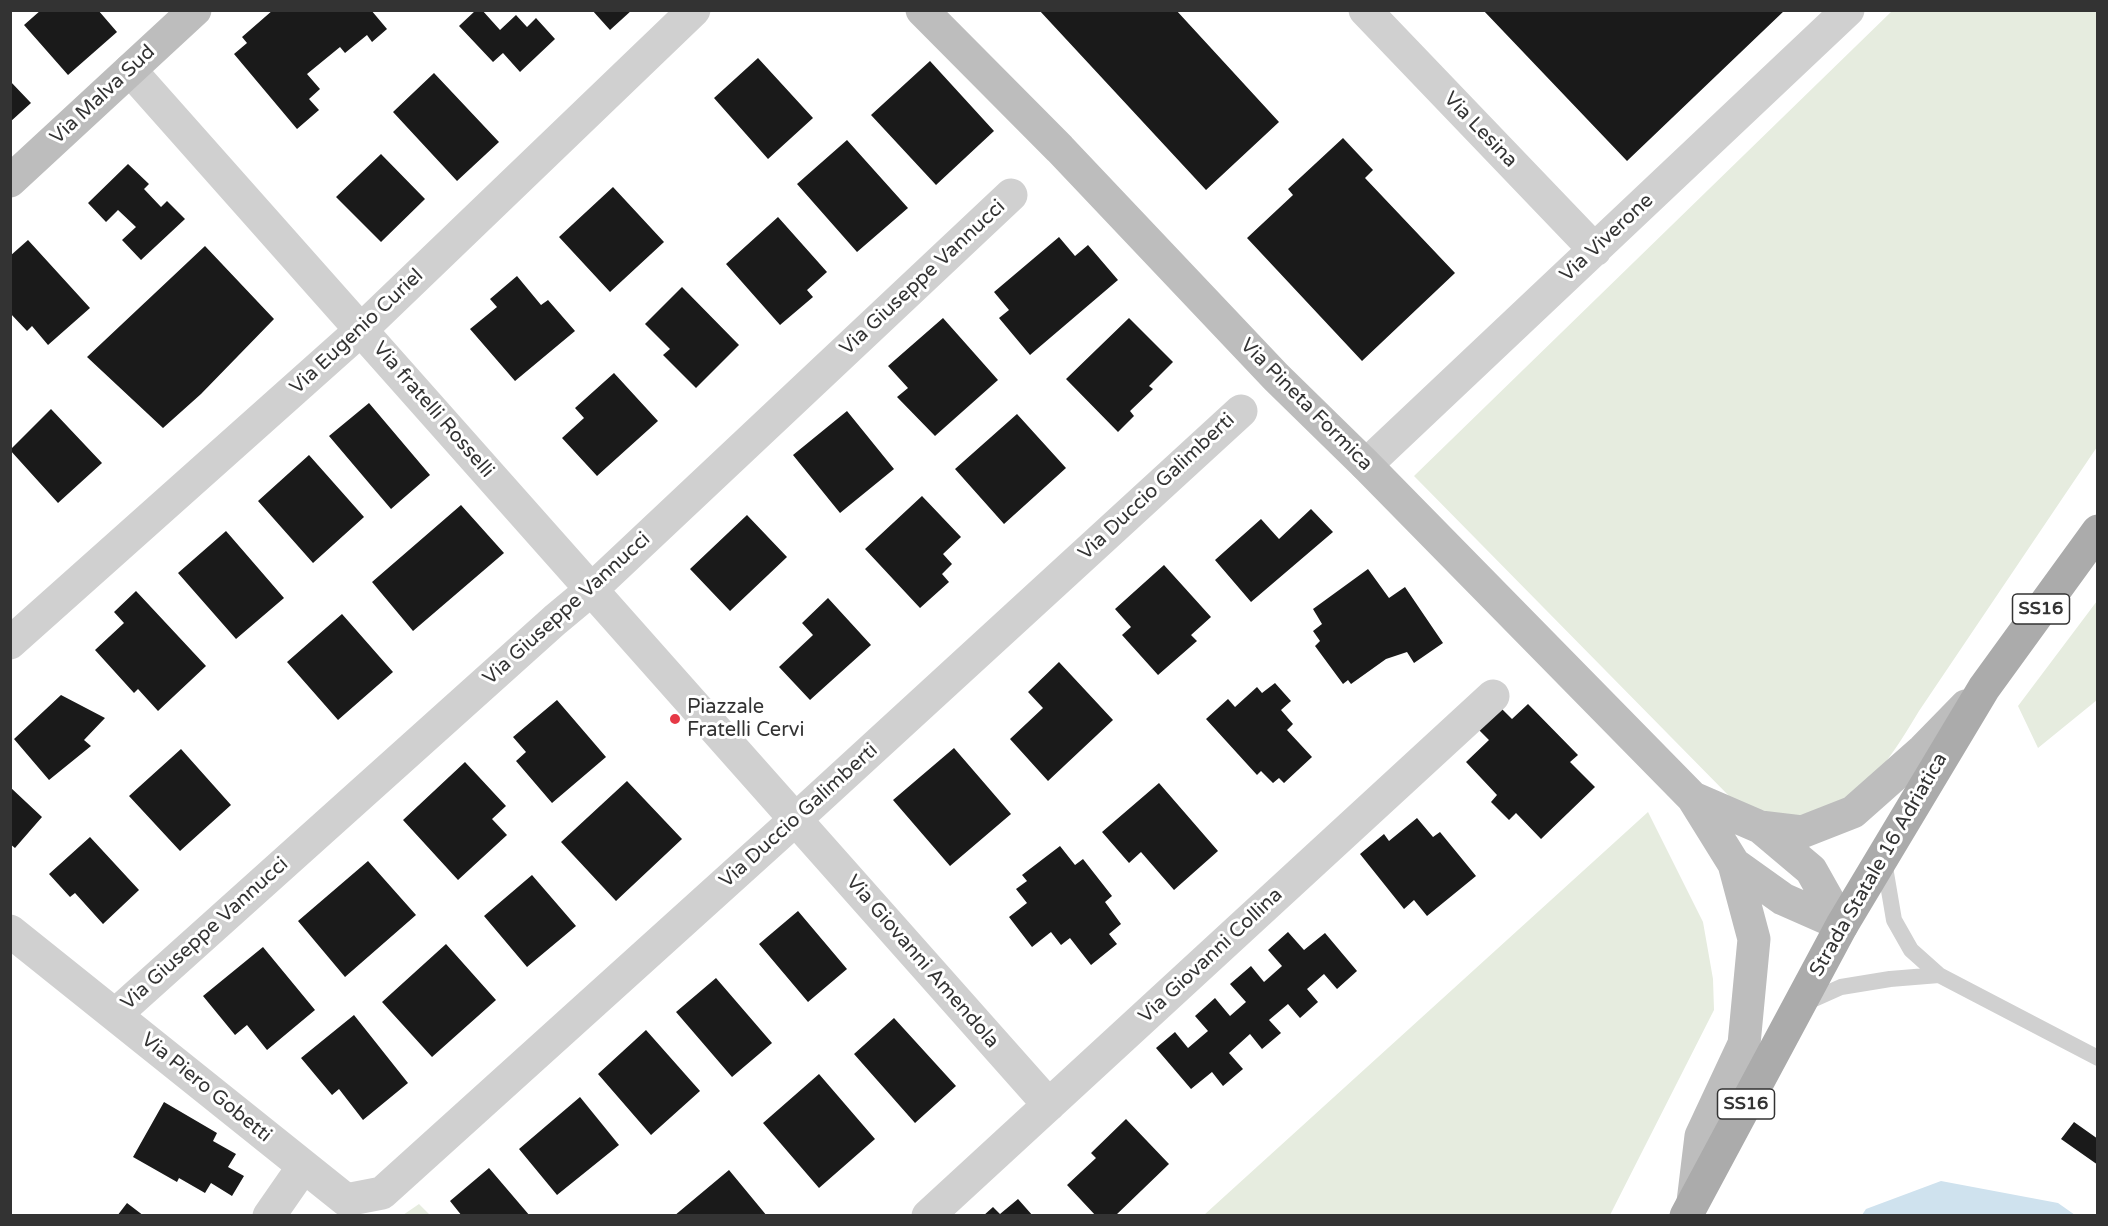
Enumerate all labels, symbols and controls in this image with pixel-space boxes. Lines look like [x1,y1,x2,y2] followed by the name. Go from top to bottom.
[46,40,160,150] street label: Via Malva Sud
[1438,87,1522,173] street label: Via Lesina
[1555,189,1659,287] street label: Via Viverone
[836,195,1010,361] street label: Via Giuseppe Vannucci
[286,264,428,400] street label: Via Eugenio Curiel
[1235,334,1377,476] street label: Via Pineta Formica
[367,337,499,483] street label: Via fratelli Rosselli
[1074,408,1240,566] street label: Via Duccio Galimberti
[478,528,656,690] street label: Via Giuseppe Vannucci
[2012,594,2070,624] road number: SS16
[687,696,804,743] place label: Piazzale Fratelli Cervi
[668,712,682,726] marker: Piazzale Fratelli Cervi
[715,739,883,893] street label: Via Duccio Galimberti
[1805,749,1953,981] street label: Strada Statale 16 Adriatica
[116,853,294,1015] street label: Via Giuseppe Vannucci
[840,871,1004,1053] street label: Via Giovanni Amendola
[1134,883,1288,1029] street label: Via Giovanni Collina
[136,1028,276,1148] street label: Via Piero Gobetti
[1718,1089,1774,1119] road number: SS16

